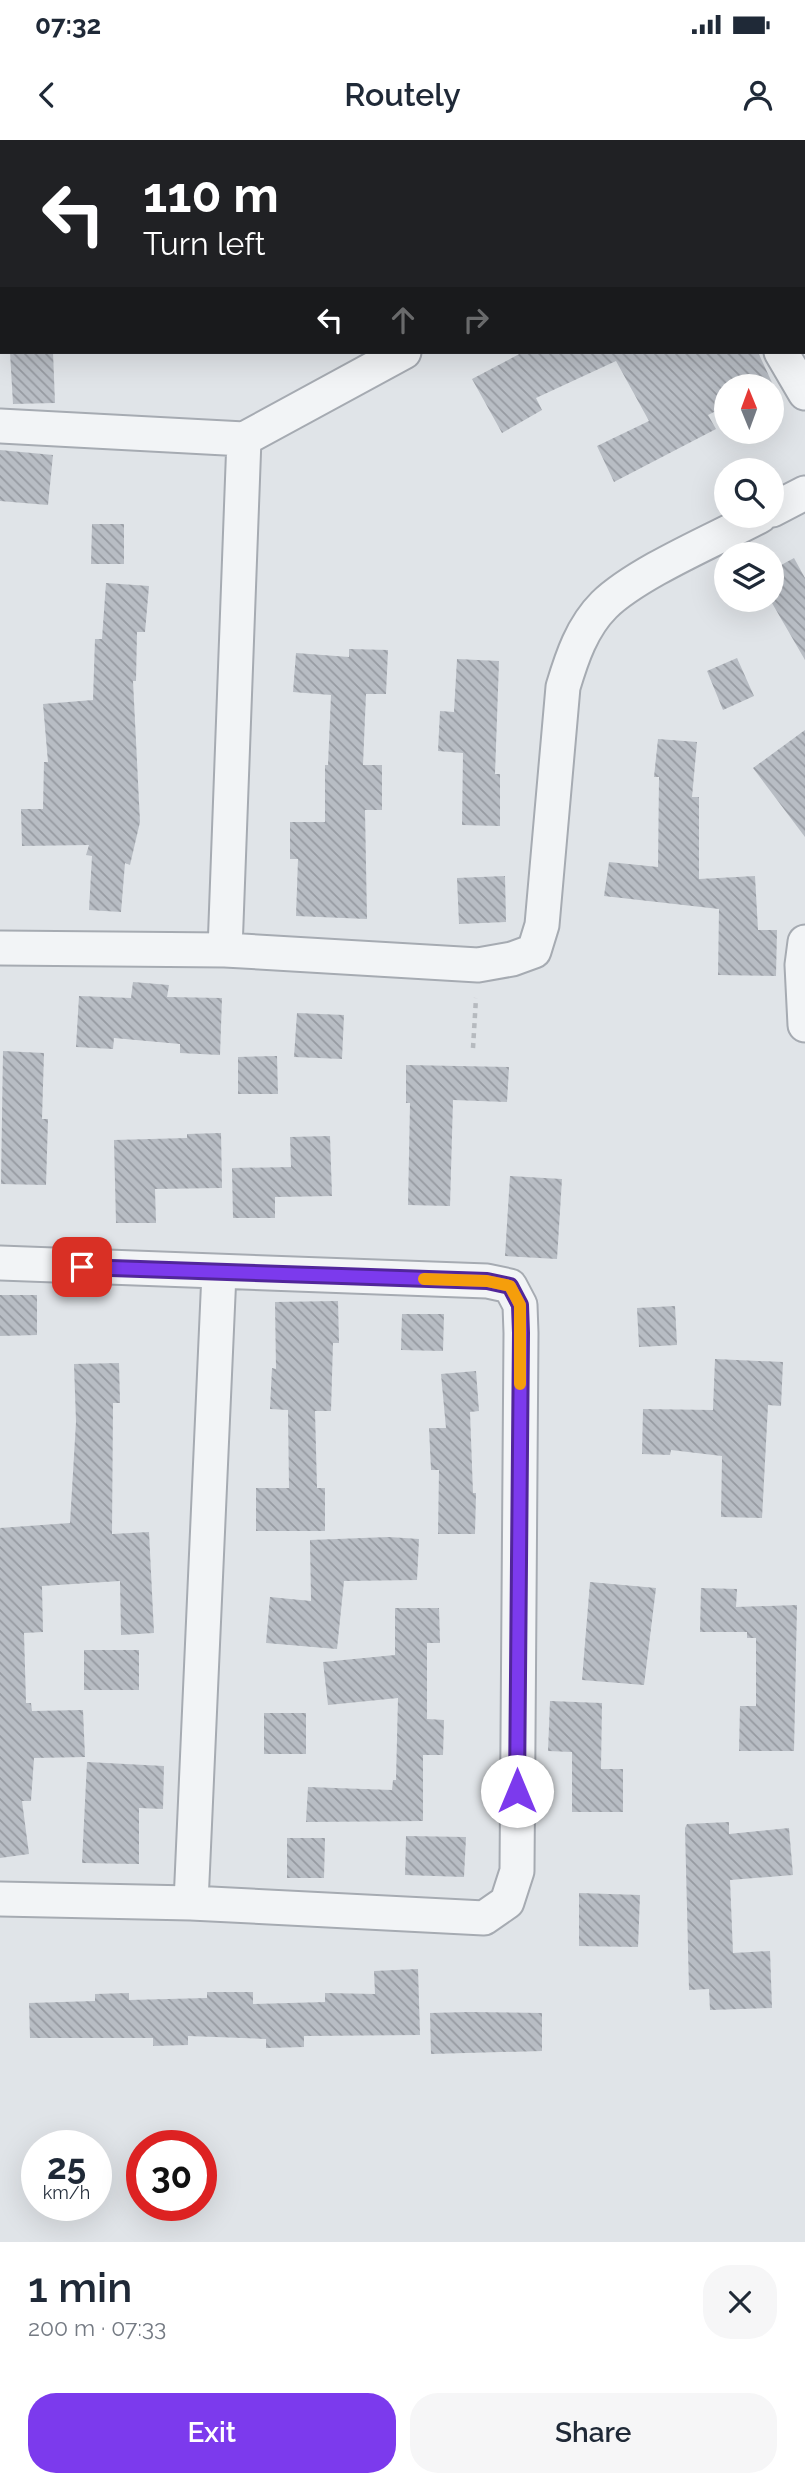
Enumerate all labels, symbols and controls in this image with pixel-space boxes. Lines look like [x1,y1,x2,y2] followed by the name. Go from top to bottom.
[35,10,101,40] text: 07:32
[28,76,66,114] icon: back
[344,76,461,113] text: Routely
[739,76,777,114] icon: person
[143,166,279,223] text: 110 m
[28,168,119,259] icon: left
[143,225,265,262] text: Turn left
[311,301,349,339] icon: left
[384,301,422,339] icon: ahead
[457,301,495,339] icon: right
[714,374,784,444] north arrow
[714,374,784,612] map controls
[714,458,784,528] button: search
[714,542,784,612] button: layers
[52,1237,112,1297] pin
[63,1248,101,1286] icon: arrive
[480,1754,554,1828] position arrow
[126,2130,217,2221] speed limit sign: 30
[47,2146,86,2187] text: 25
[43,2182,90,2203] text: km/h
[28,2263,132,2312] text: 1 min
[703,2265,777,2339] button: close
[28,2314,166,2341] text: 200 m · 07:33
[28,2393,396,2473] button: Exit
[410,2393,777,2473] button: Share

